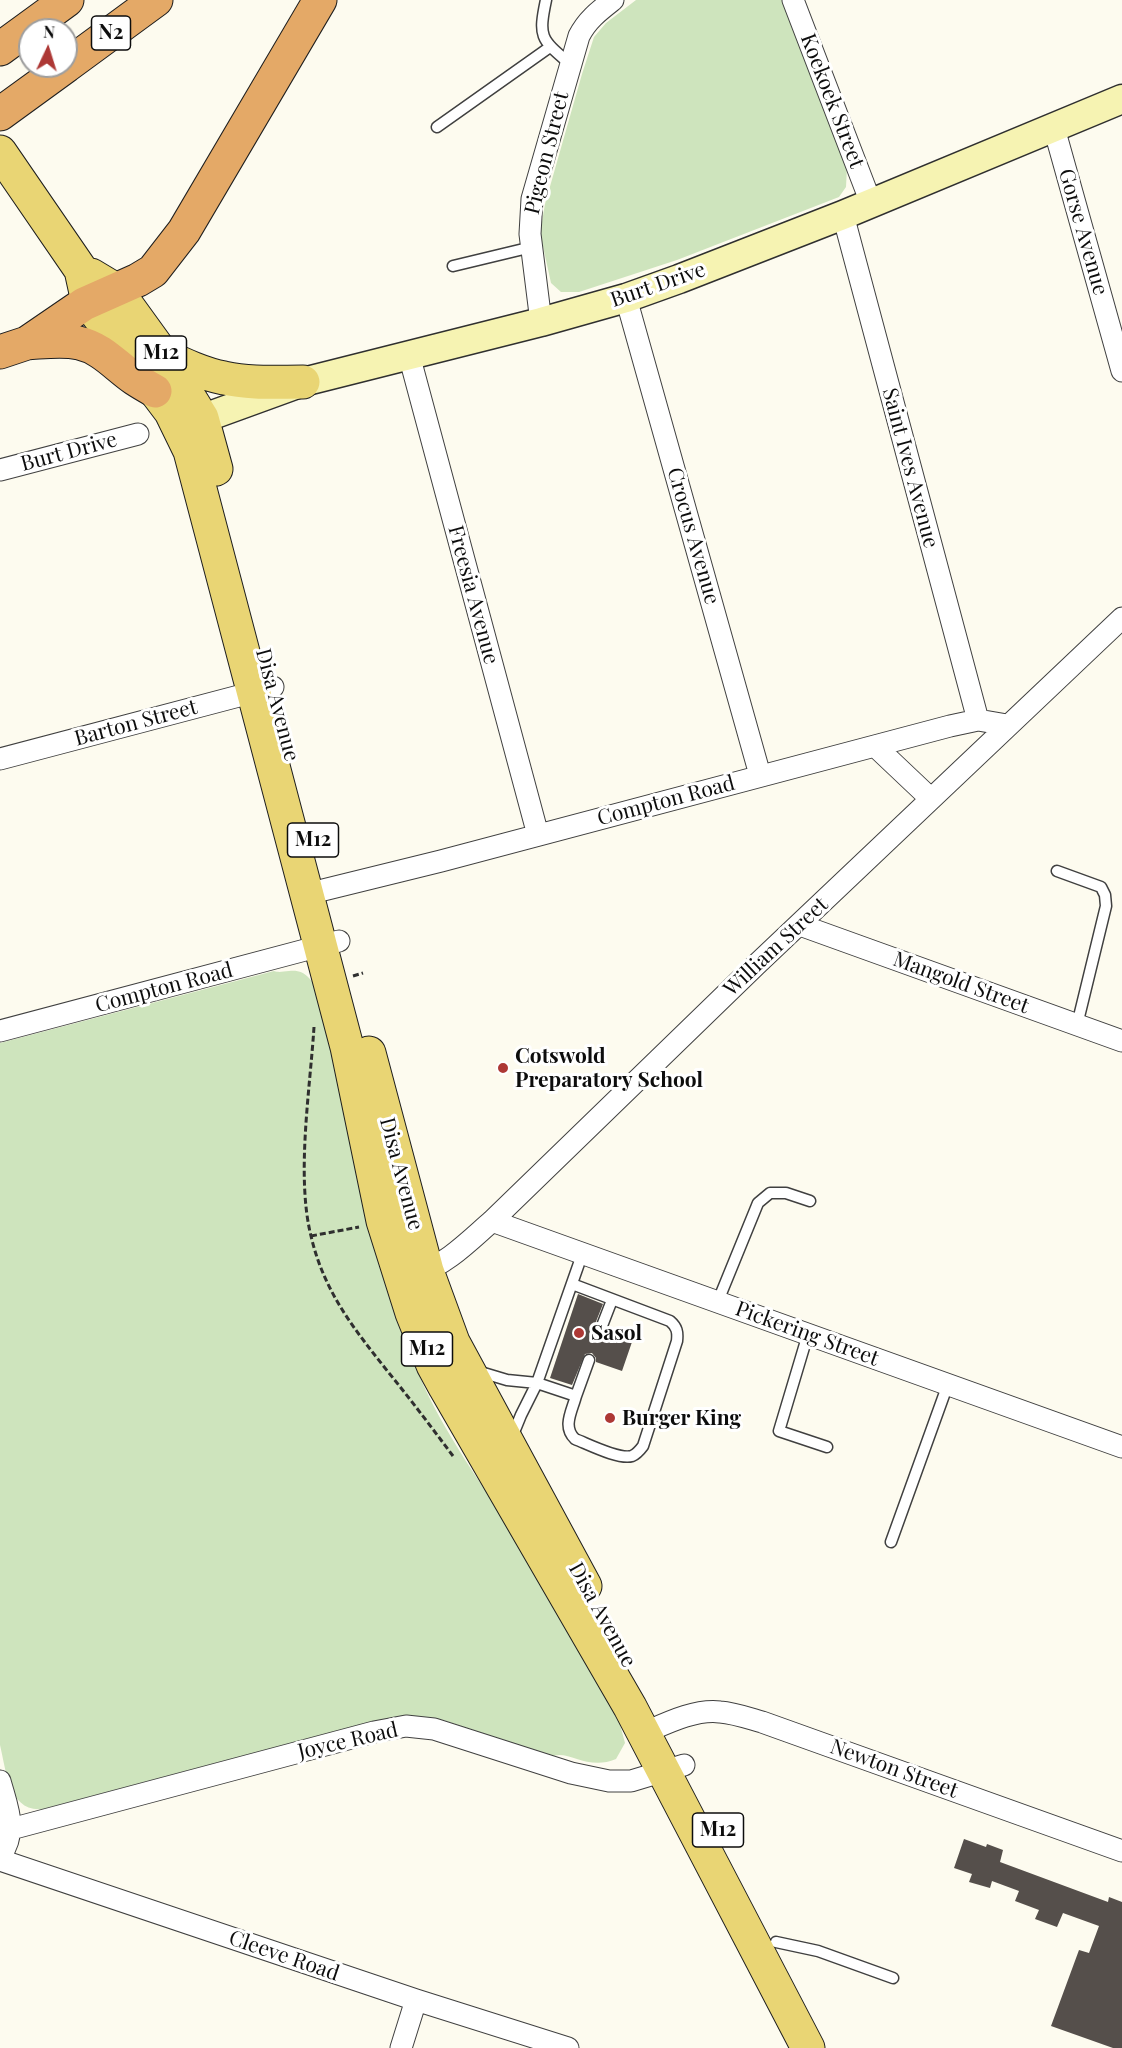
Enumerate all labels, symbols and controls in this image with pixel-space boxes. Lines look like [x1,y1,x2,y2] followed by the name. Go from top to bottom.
[92,16,130,50] road number: N2
[18,18,78,78] north arrow
[43,21,56,42] text: N
[795,30,869,172] street label: Koekoek Street
[520,89,574,217] street label: Pigeon Street
[1053,166,1113,298] street label: Gorse Avenue
[607,257,709,313] street label: Burt Drive
[136,336,186,370] road number: M12
[877,385,943,551] street label: Saint Ives Avenue
[18,427,120,477] street label: Burt Drive
[661,465,725,607] street label: Crocus Avenue
[442,523,504,667] street label: Freesia Avenue
[250,646,304,764] street label: Disa Avenue
[72,695,200,751] street label: Barton Street
[595,771,737,831] street label: Compton Road
[288,823,338,857] road number: M12
[719,892,833,1002] street label: William Street
[890,947,1032,1019] street label: Mangold Street
[93,958,235,1018] street label: Compton Road
[515,1043,703,1093] place label: Cotswold Preparatory School
[496,1061,510,1075] marker: Cotswold Preparatory School
[374,1115,428,1233] street label: Disa Avenue
[732,1296,882,1372] street label: Pickering Street
[591,1320,642,1346] place label: Sasol
[572,1326,586,1340] marker: Sasol
[402,1332,452,1366] road number: M12
[622,1405,741,1431] place label: Burger King
[603,1411,617,1425] marker: Burger King
[563,1558,641,1672] street label: Disa Avenue
[295,1717,401,1765] street label: Joyce Road
[827,1734,961,1804] street label: Newton Street
[692,1813,744,1847] road number: M12
[225,1925,343,1987] street label: Cleeve Road

